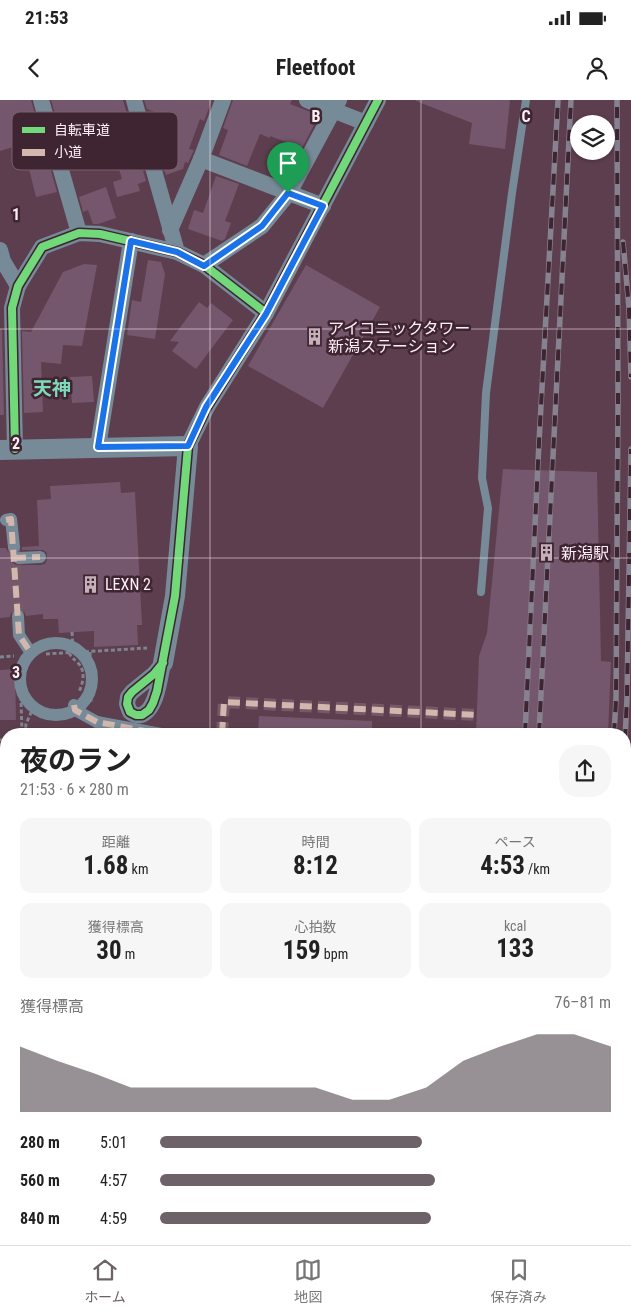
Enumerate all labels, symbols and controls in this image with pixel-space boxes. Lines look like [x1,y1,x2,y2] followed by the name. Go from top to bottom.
[25,6,69,29] text: 21:53
[20,54,48,82] icon: back
[583,54,611,82] icon: person
[276,55,355,80] text: Fleetfoot
[312,107,321,126] text: B
[521,107,531,126] text: C
[12,112,178,170] legend
[570,115,615,160] map controls
[570,115,615,160] button: layers
[54,122,110,138] text: 自転車道
[267,142,309,193] pin
[54,144,82,160] text: 小道
[274,149,302,177] icon: arrive
[12,205,20,224] text: 1
[328,319,471,356] place label: アイコニックタワー 新潟ステーション
[304,327,324,347] building icon: アイコニックタワー 新潟ステーション
[33,377,71,400] district label: 天神
[12,434,20,453] text: 2
[537,543,557,563] building icon: 新潟駅
[561,544,609,563] place label: 新潟駅
[81,574,101,594] building icon: LEXN 2
[105,575,151,594] place label: LEXN 2
[12,663,20,682] text: 3
[20,744,132,777] text: 夜のラン
[559,745,611,797] button: share
[20,780,129,799] text: 21:53 · 6 × 280 m
[102,834,130,850] text: 距離
[301,834,329,850] text: 時間
[495,834,536,850] text: ペース
[83,851,128,880] text: 1.68
[293,851,338,880] text: 8:12
[480,851,525,880] text: 4:53
[128,861,148,877] text: km
[525,861,550,877] text: /km
[504,918,526,934] text: kcal
[88,919,144,935] text: 獲得標高
[294,919,336,935] text: 心拍数
[496,934,534,963] text: 133
[96,936,122,965] text: 30
[283,936,321,965] text: 159
[122,946,135,962] text: m
[321,946,348,962] text: bpm
[555,993,611,1012] text: 76–81 m
[20,997,84,1016] text: 獲得標高
[20,1133,60,1152] text: 280 m
[100,1133,127,1152] text: 5:01
[20,1171,60,1190] text: 560 m
[100,1171,127,1190] text: 4:57
[20,1209,60,1228] text: 840 m
[100,1209,127,1228] text: 4:59
[84,1256,126,1306] tab: ホーム
[294,1256,322,1306] tab: 地図
[491,1256,547,1306] tab: 保存済み

